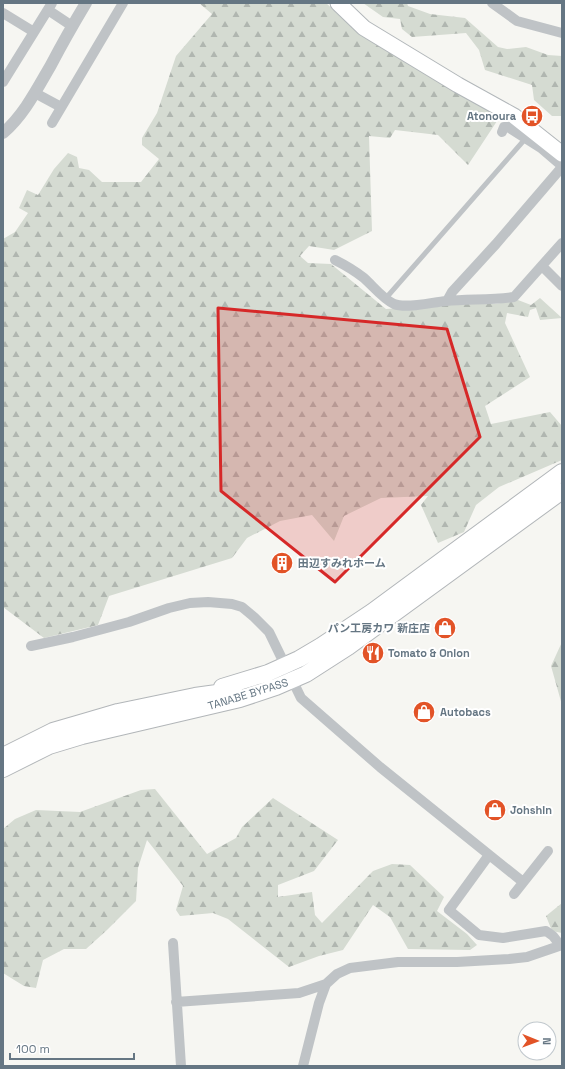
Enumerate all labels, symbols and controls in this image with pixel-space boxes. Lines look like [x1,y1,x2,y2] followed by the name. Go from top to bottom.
[519,103,545,129] bus stop icon: Atonoura
[467,109,517,123] place label: Atonoura
[269,550,295,576] building icon: 田辺すみれホーム
[298,556,386,570] place label: 田辺すみれホーム
[432,615,458,641] shop icon: パン工房カワ 新庄店
[328,621,430,635] place label: パン工房カワ 新庄店
[360,640,386,666] restaurant icon: Tomato & Onion
[388,646,470,660] place label: Tomato & Onion
[206,675,290,713] street label: TANABE BYPASS
[411,699,437,725] shop icon: Autobacs
[440,705,491,719] place label: Autobacs
[482,797,508,823] shop icon: Johshin
[510,803,552,817] place label: Johshin
[517,1021,557,1061] north arrow
[10,1035,134,1061] scale bar
[540,1037,554,1045] text: N
[16,1041,50,1057] text: 100 m

